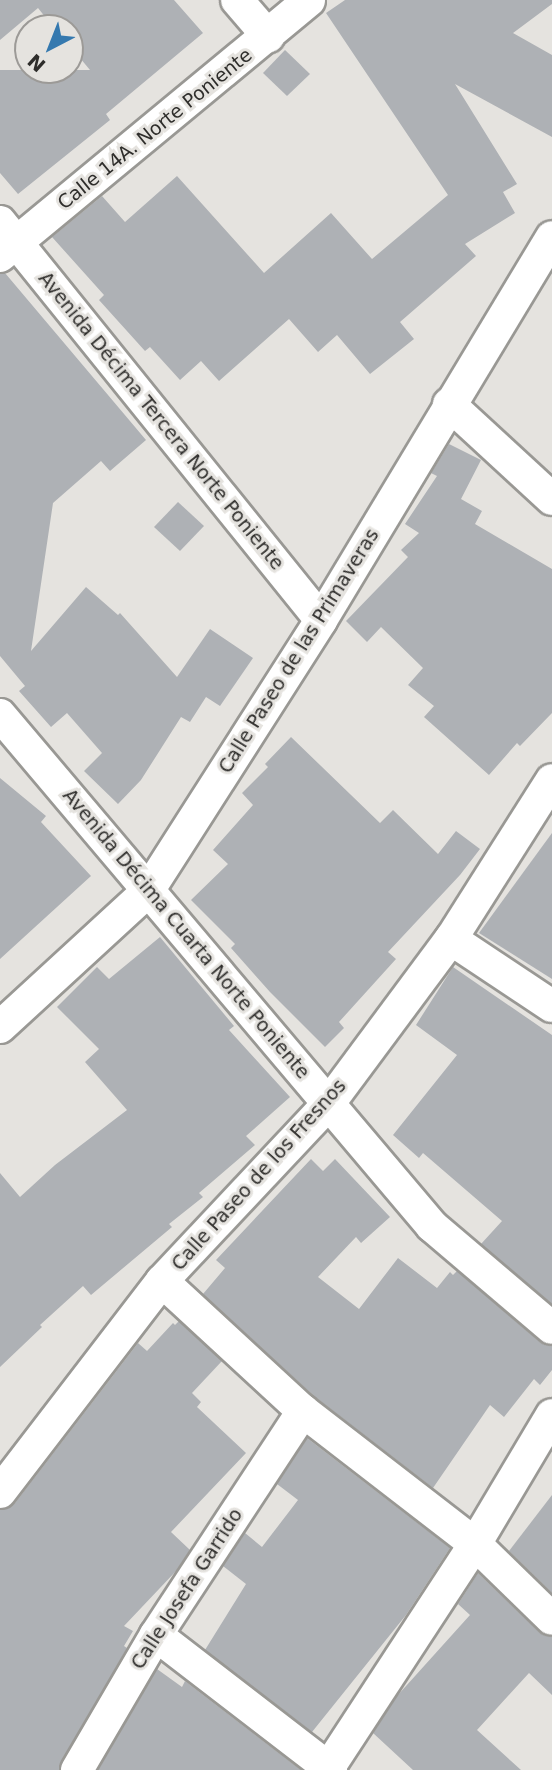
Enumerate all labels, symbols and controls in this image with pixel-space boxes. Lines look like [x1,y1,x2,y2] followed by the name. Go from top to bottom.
[14,14,84,84] north arrow
[53,44,257,214] street label: Calle 14A. Norte Poniente
[23,50,50,77] text: N
[34,267,288,575] street label: Avenida Décima Tercera Norte Poniente
[214,525,384,777] street label: Calle Paseo de las Primaveras
[58,784,314,1084] street label: Avenida Décima Cuarta Norte Poniente
[167,1075,351,1275] street label: Calle Paseo de los Fresnos
[127,1504,247,1674] street label: Calle Josefa Garrido

